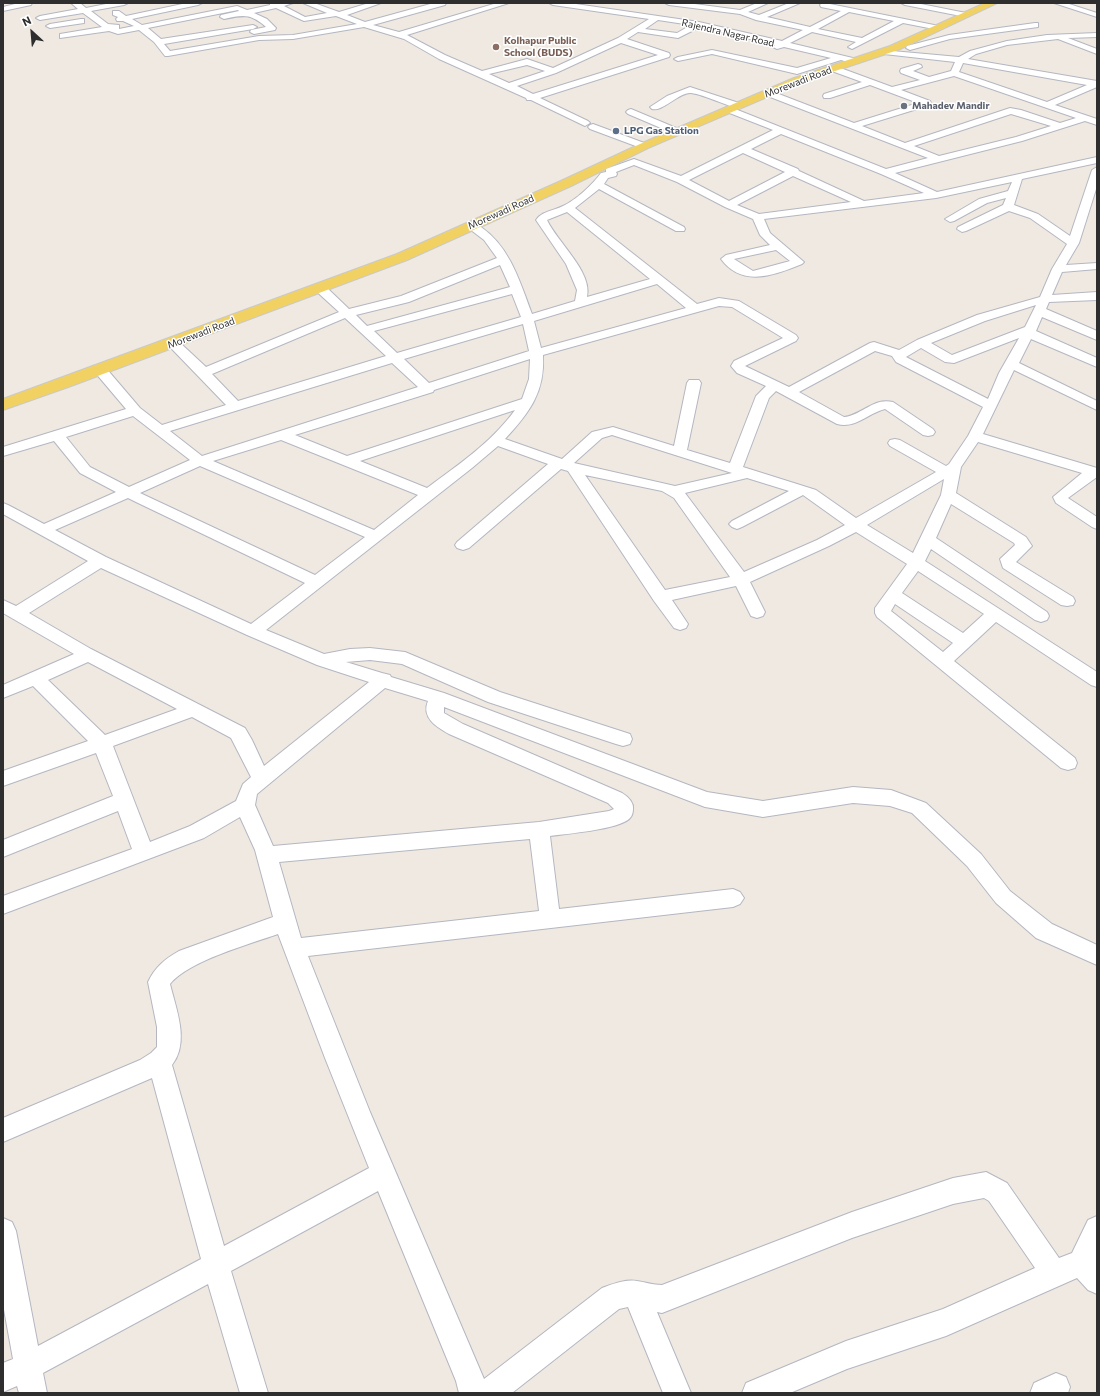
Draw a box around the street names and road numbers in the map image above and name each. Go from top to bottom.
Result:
street label: Rajendra Nagar Road [680,16,776,50]
street label: Morewadi Road [763,64,833,100]
street label: Morewadi Road [466,192,536,232]
street label: Morewadi Road [166,315,236,351]

